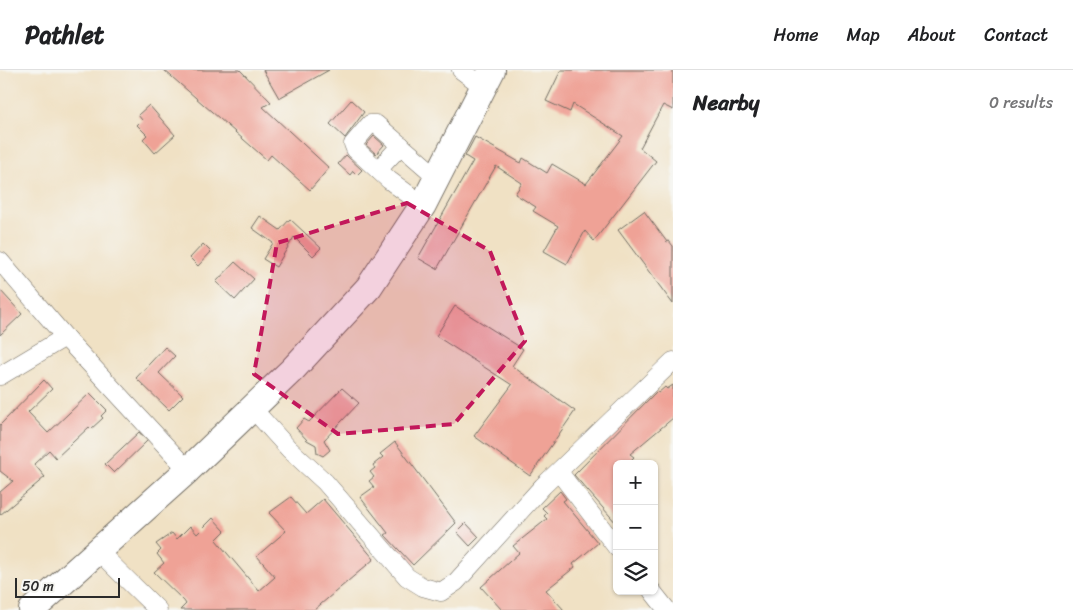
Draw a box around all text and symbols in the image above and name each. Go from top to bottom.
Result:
text: Pathlet [25,14,104,56]
text: Home [774,19,819,51]
text: Map [847,19,880,51]
text: About [908,19,956,51]
text: Contact [984,19,1048,51]
text: Nearby [693,84,759,122]
text: 0 results [989,88,1053,117]
map controls [613,460,658,595]
button: + [613,460,658,505]
button: − [613,505,658,550]
button: layers [613,550,658,595]
text: 50 m [22,574,54,599]
scale bar [15,575,120,598]

